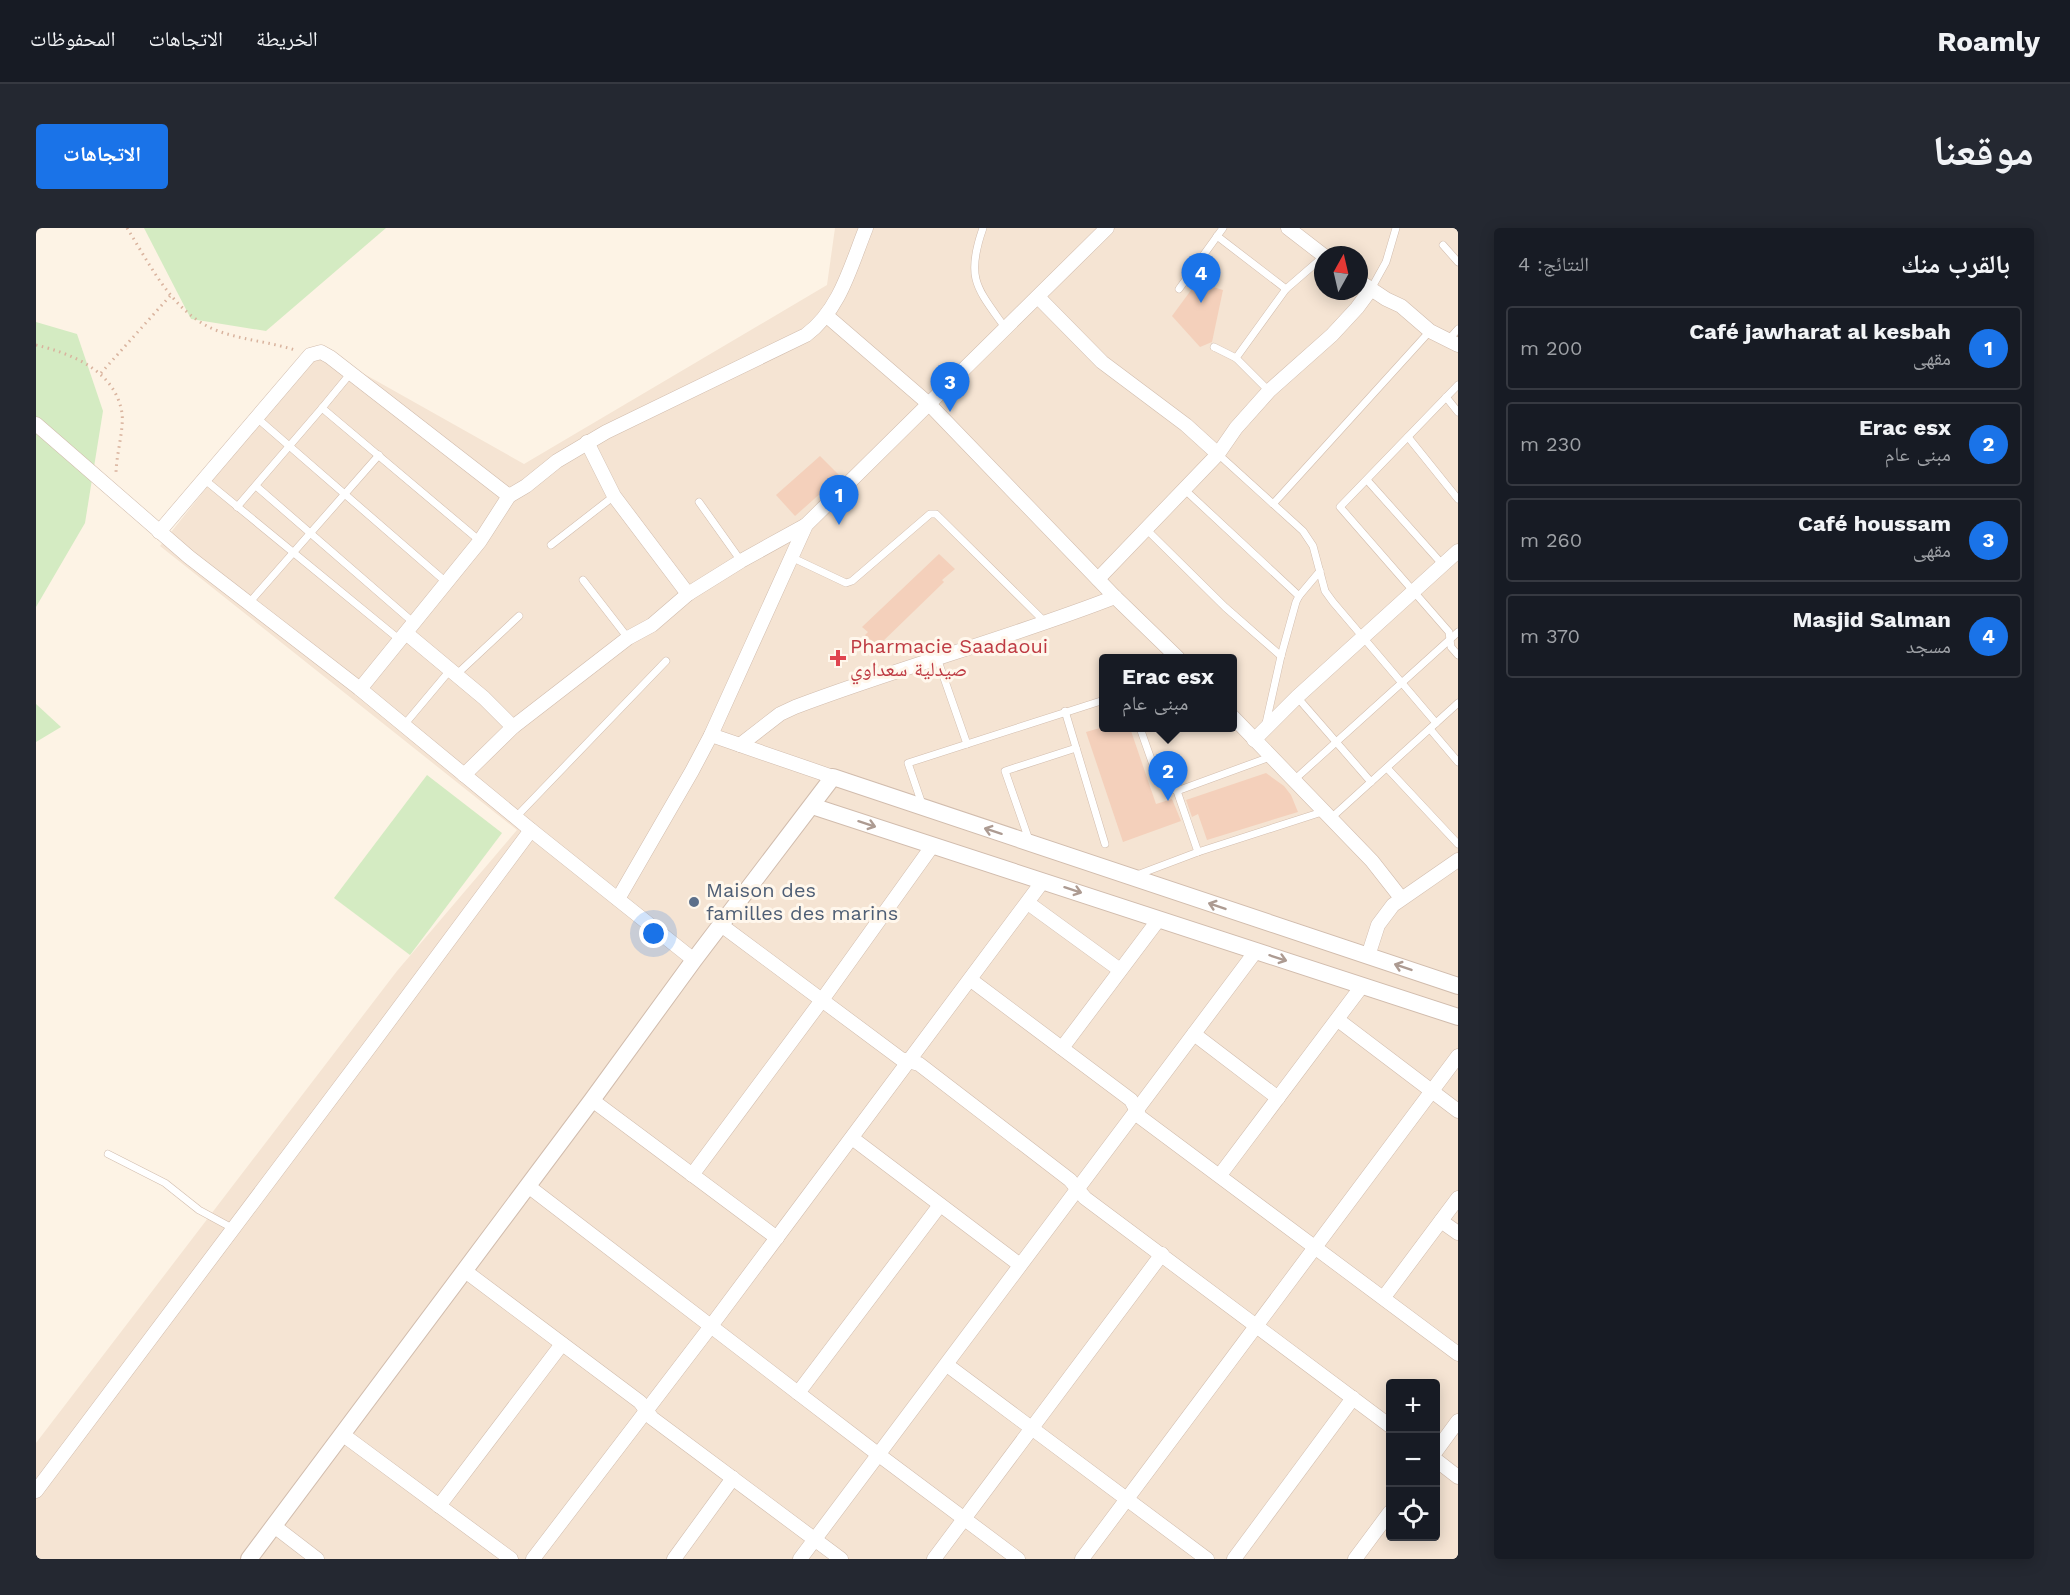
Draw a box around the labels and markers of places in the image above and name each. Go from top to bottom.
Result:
pin: 4 [1182,254,1220,303]
pin: 3 [930,362,970,412]
pin: 1 [820,476,858,525]
place label: Pharmacie Saadaoui صيدلية سعداوي [850,634,1048,685]
marker: Pharmacie Saadaoui صيدلية سعداوي [831,651,845,665]
pin: 2 [1148,752,1188,801]
place label: Maison des familles des marins [706,878,898,925]
marker: Maison des familles des marins [687,895,701,909]

